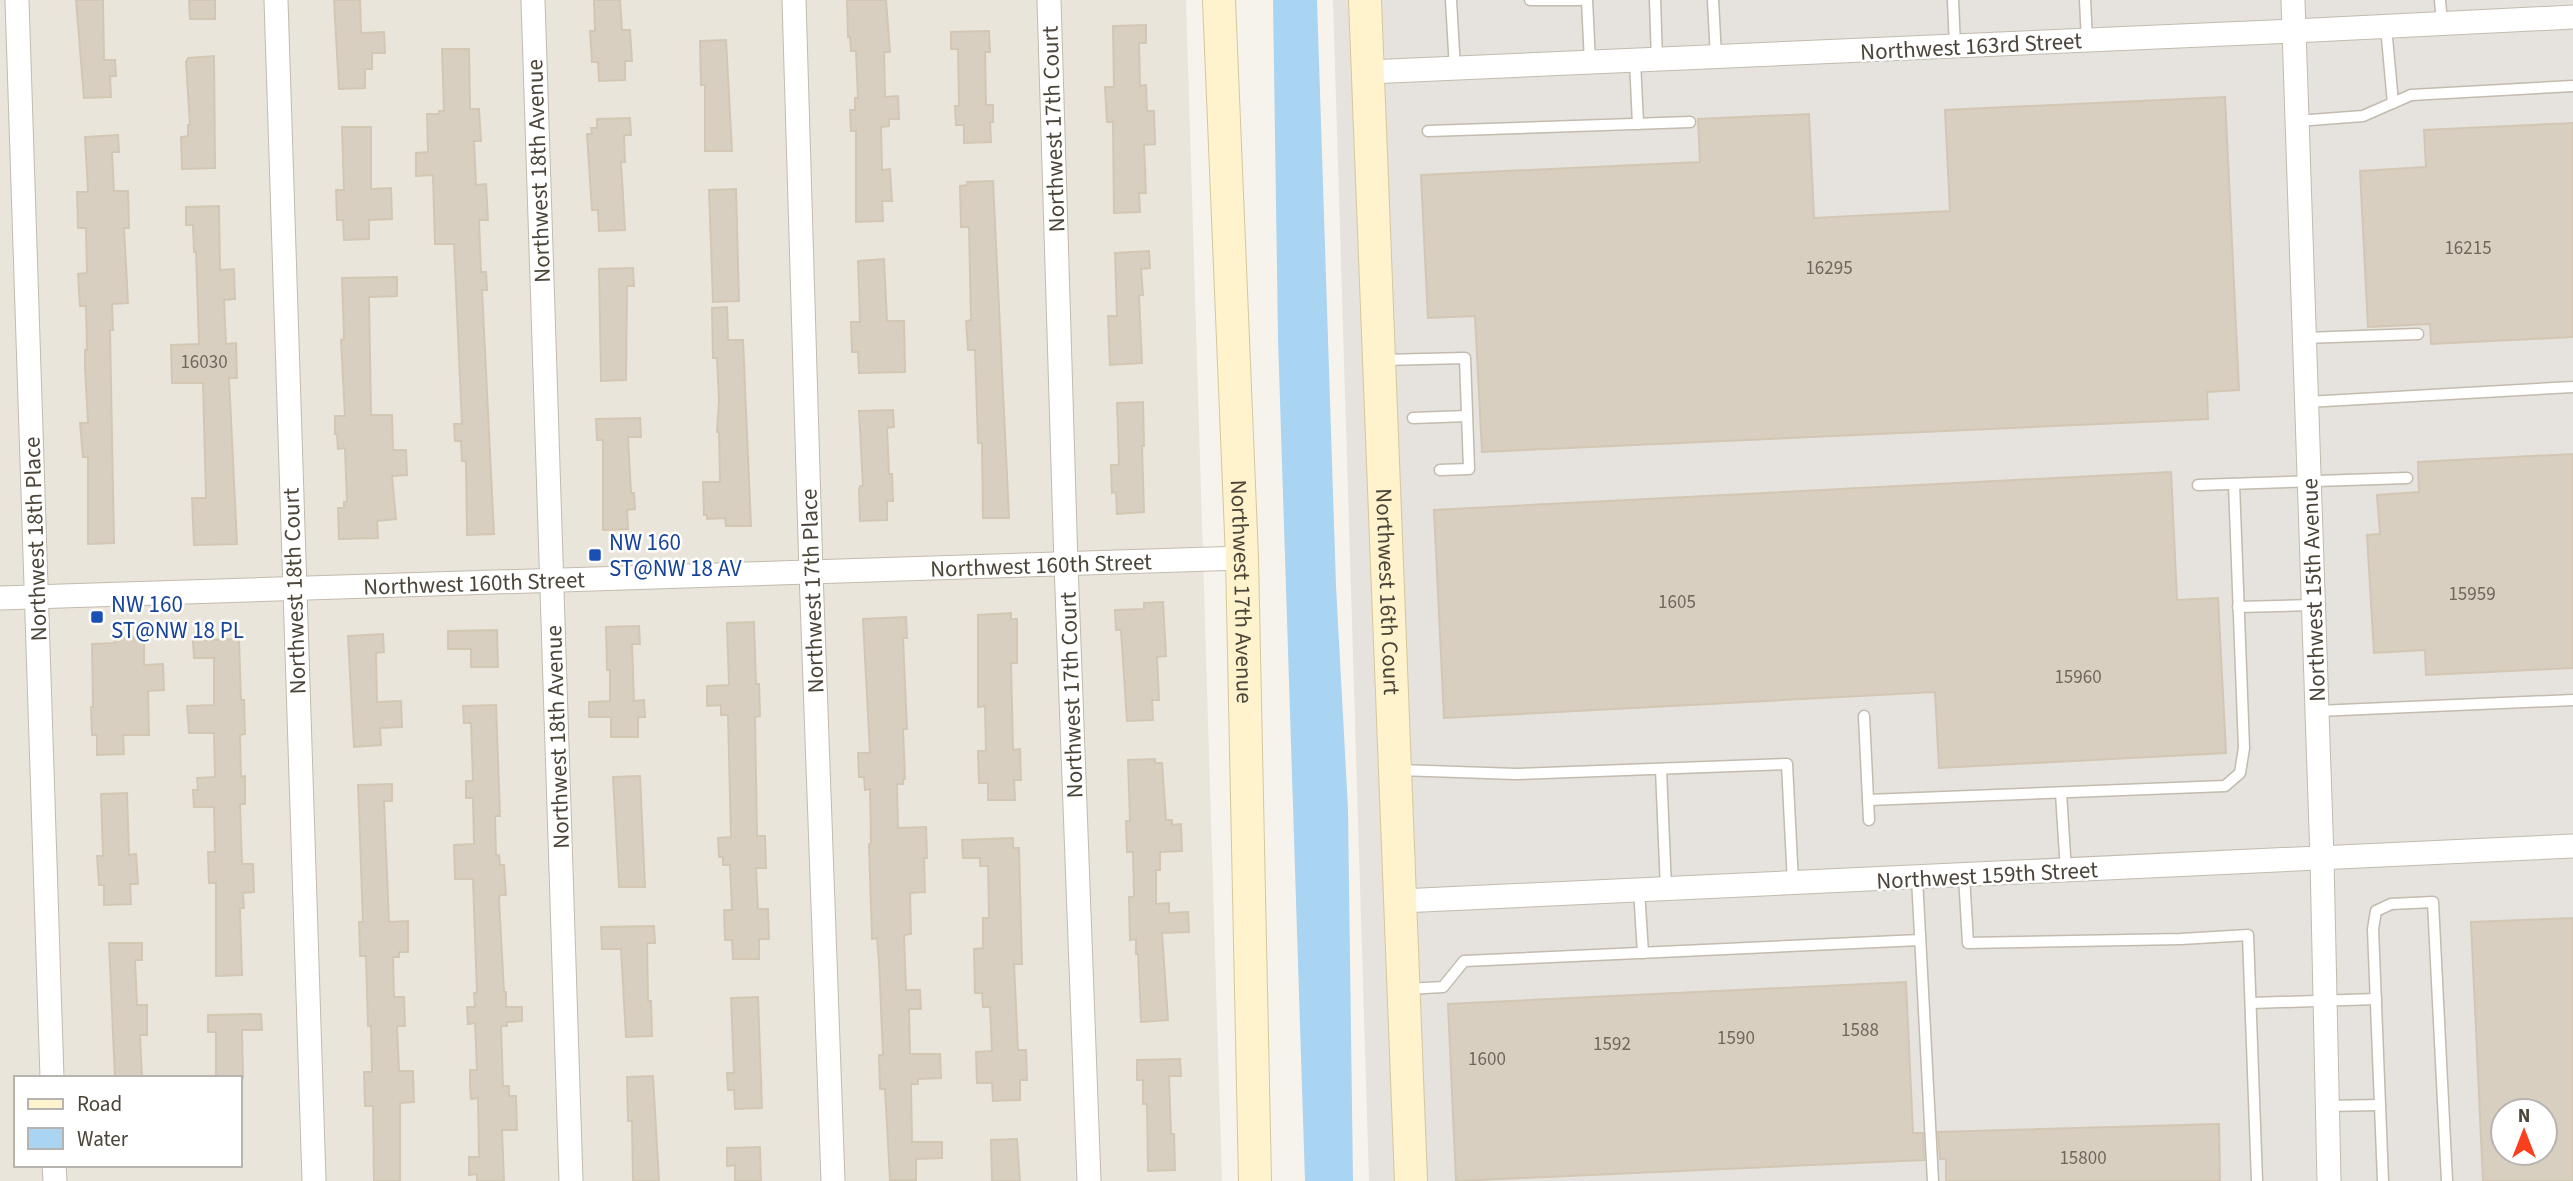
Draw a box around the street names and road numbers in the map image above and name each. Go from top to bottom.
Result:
street label: Northwest 163rd Street [1859,24,2083,69]
street label: Northwest 17th Court [1033,25,1074,233]
street label: Northwest 18th Avenue [518,59,559,283]
street label: Northwest 18th Place [15,436,56,642]
street label: Northwest 15th Avenue [2293,478,2334,702]
street label: Northwest 17th Avenue [1222,479,1261,704]
street label: Northwest 18th Court [274,487,315,695]
street label: Northwest 17th Place [792,488,833,694]
street label: Northwest 16th Court [1367,488,1408,696]
street label: Northwest 160th Street [930,545,1153,586]
street label: Northwest 160th Street [363,563,586,604]
street label: Northwest 17th Court [1051,591,1092,799]
street label: Northwest 18th Avenue [537,625,578,849]
street label: Northwest 159th Street [1875,853,2099,898]

